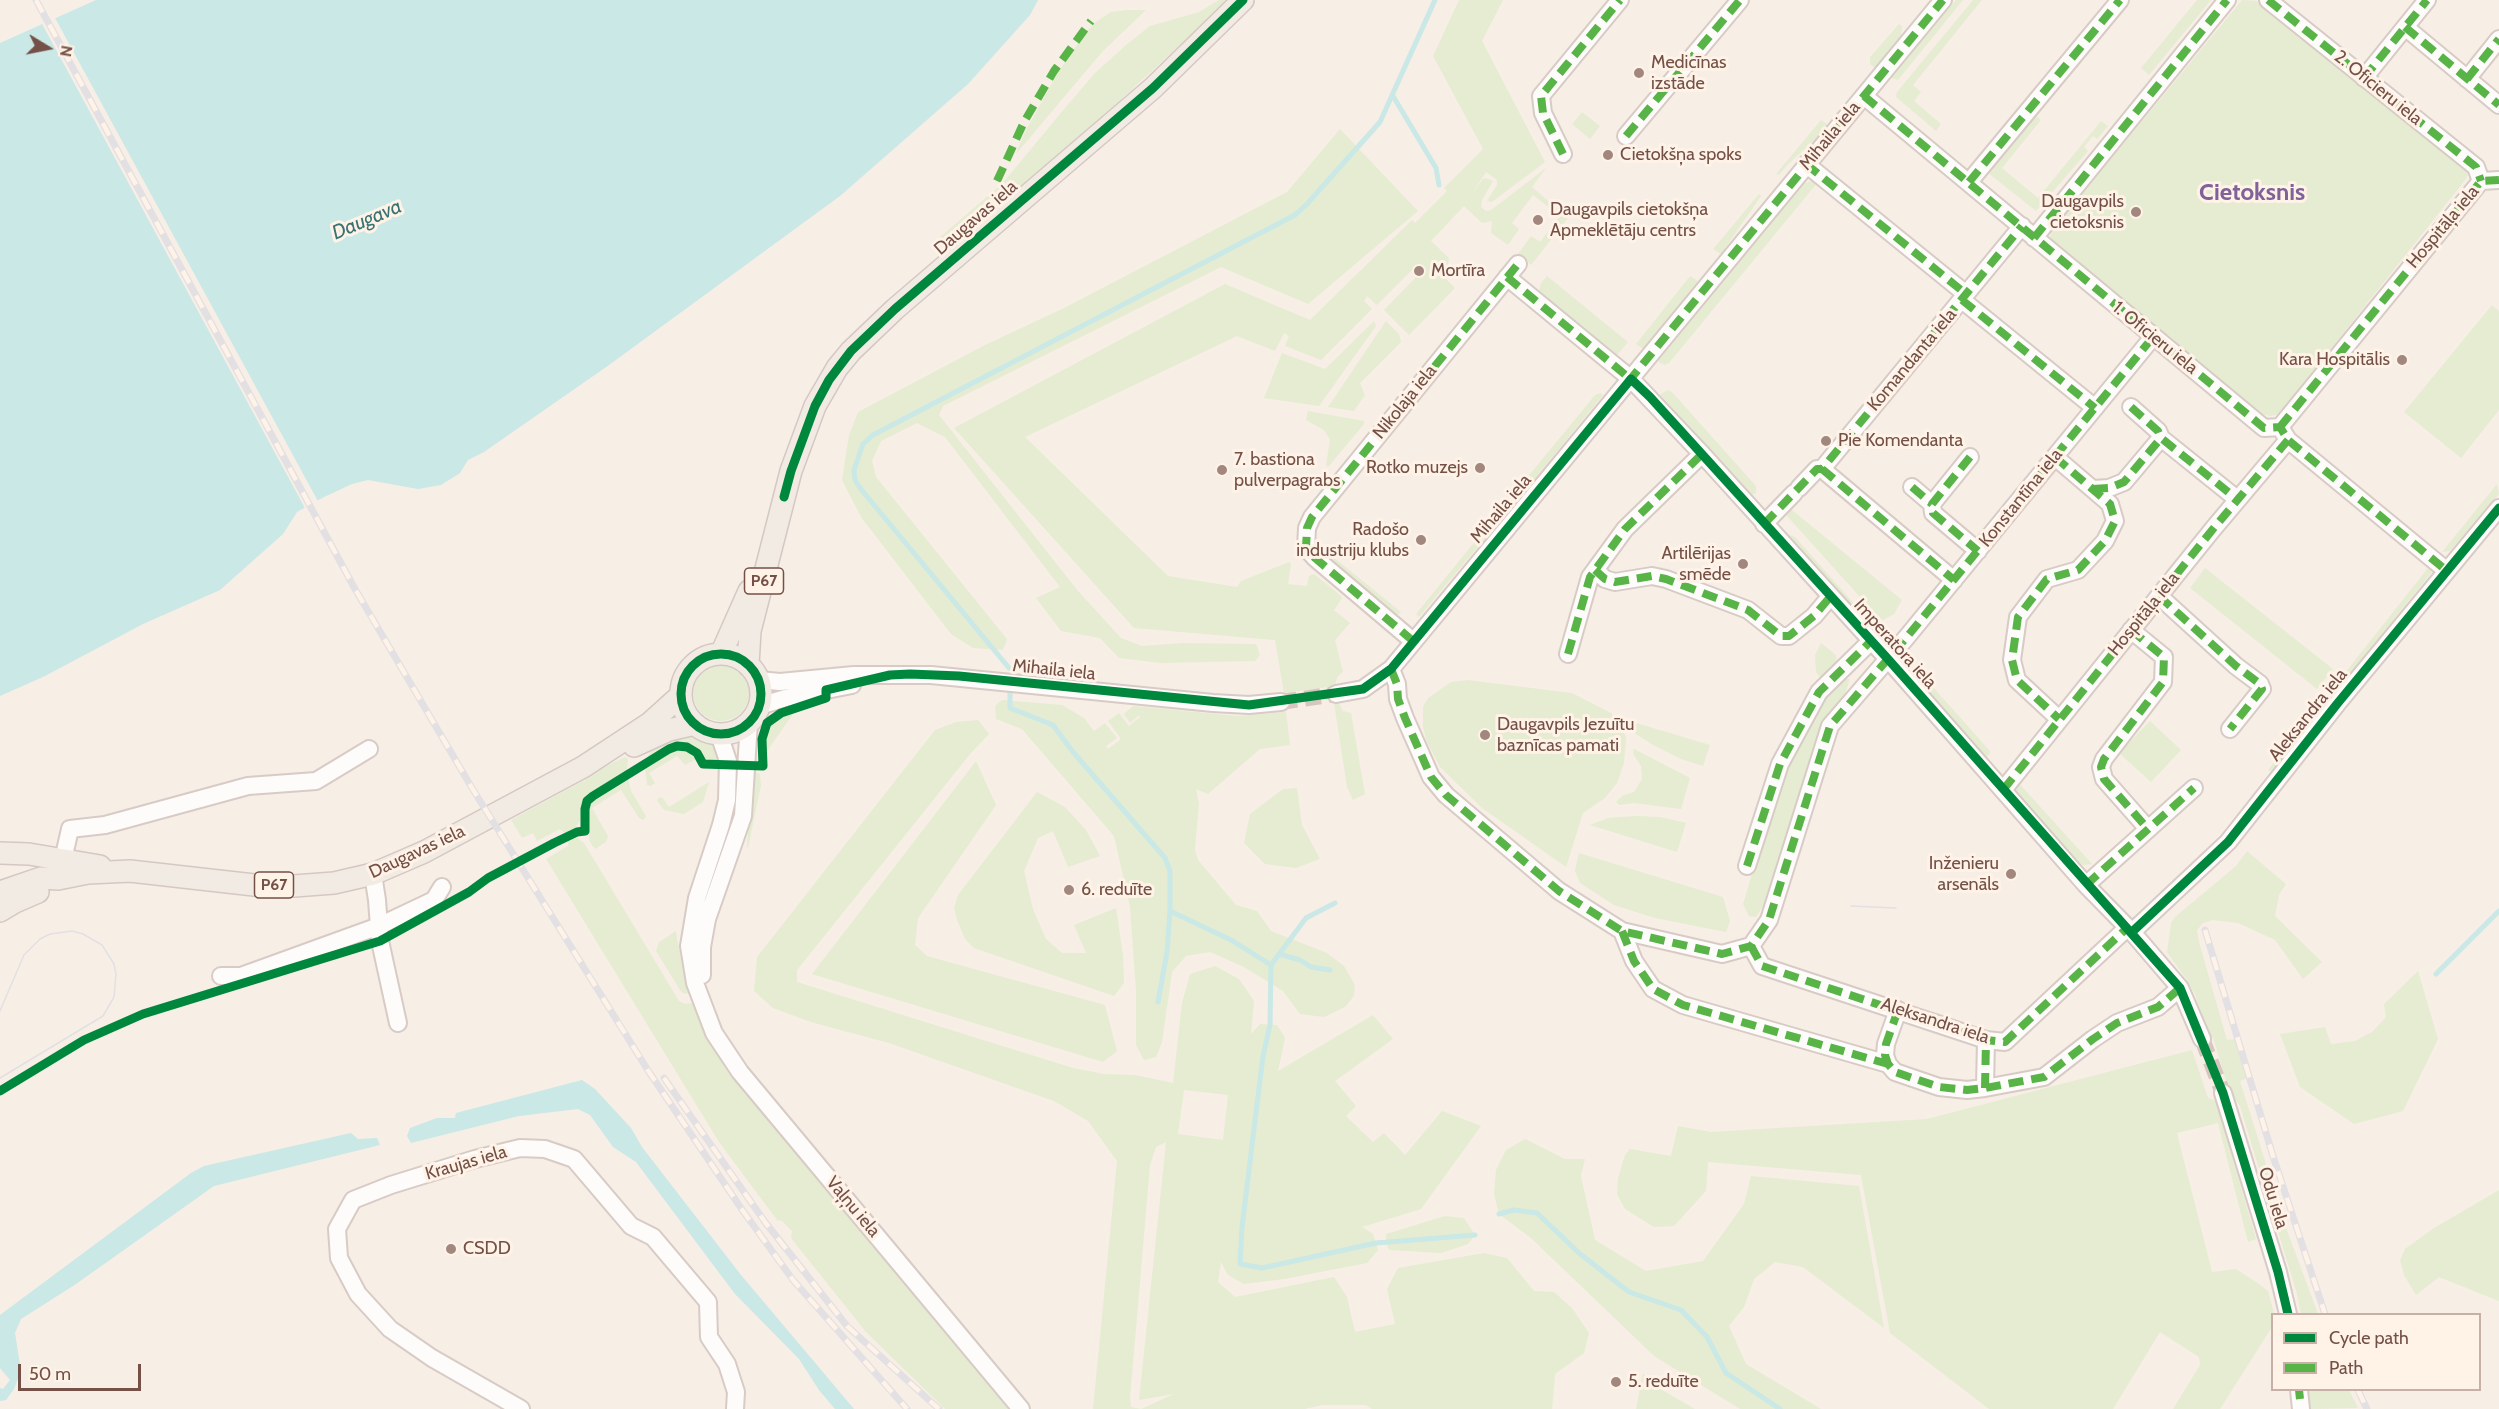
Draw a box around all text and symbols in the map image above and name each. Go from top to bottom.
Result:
north arrow [18,18,78,78]
text: N [56,44,77,58]
street label: 2. Oficieru iela [2330,46,2426,130]
place label: Medicīnas izstāde [1651,52,1727,94]
marker: Medicīnas izstāde [1632,66,1646,80]
street label: Mihaila iela [1795,97,1865,175]
place label: Cietokšņa spoks [1620,144,1742,166]
marker: Cietokšņa spoks [1601,148,1615,162]
street label: Daugavas iela [930,176,1022,260]
district label: Cietoksnis [2199,179,2305,207]
street label: Hospitāļa iela [2402,181,2484,273]
place label: Daugavpils cietoksnis [2041,191,2124,234]
water label: Daugava [329,195,405,245]
place label: Daugavpils cietokšņa Apmeklētāju centrs [1550,199,1708,242]
marker: Daugavpils cietoksnis [2129,205,2143,219]
marker: Daugavpils cietokšņa Apmeklētāju centrs [1531,213,1545,227]
place label: Mortīra [1431,260,1485,282]
marker: Mortīra [1412,264,1426,278]
street label: 1. Oficieru iela [2108,297,2202,379]
street label: Komandanta iela [1863,304,1961,416]
place label: Kara Hospitālis [2279,349,2390,371]
marker: Kara Hospitālis [2395,353,2409,367]
street label: Nikolaja iela [1369,361,1441,443]
place label: Pie Komendanta [1838,430,1963,452]
marker: Pie Komendanta [1819,434,1833,448]
street label: Konstantīna iela [1975,445,2067,551]
place label: 7. bastiona pulverpagrabs [1234,449,1340,492]
place label: Rotko muzejs [1366,457,1468,479]
marker: Rotko muzejs [1473,461,1487,475]
marker: 7. bastiona pulverpagrabs [1215,463,1229,477]
street label: Mihaila iela [1466,470,1536,548]
place label: Radošo industriju klubs [1296,519,1409,562]
marker: Radošo industriju klubs [1414,533,1428,547]
place label: Artilērijas smēde [1661,543,1731,586]
marker: Artilērijas smēde [1736,557,1750,571]
road number: P67 [744,568,783,594]
street label: Hospitāļa iela [2104,568,2184,660]
street label: Imperatora iela [1849,595,1941,693]
street label: Mihaila iela [1011,655,1097,685]
street label: Aleksandra iela [2264,664,2352,766]
place label: Daugavpils Jezuītu baznīcas pamati [1497,714,1635,756]
marker: Daugavpils Jezuītu baznīcas pamati [1478,728,1492,742]
street label: Daugavas iela [366,820,468,884]
place label: Inženieru arsenāls [1929,853,1999,896]
marker: Inženieru arsenāls [2004,867,2018,881]
road number: P67 [254,872,294,898]
place label: 6. reduīte [1081,879,1152,901]
marker: 6. reduīte [1062,883,1076,897]
street label: Aleksandra iela [1878,993,1992,1049]
street label: Kraujas iela [423,1141,509,1185]
street label: Odu iela [2253,1165,2293,1231]
street label: Vaļņu iela [821,1172,885,1242]
place label: CSDD [463,1238,511,1260]
marker: CSDD [444,1242,458,1256]
legend [2271,1313,2481,1391]
text: Cycle path [2329,1327,2409,1349]
scale bar [21,1352,144,1390]
text: Path [2329,1357,2363,1379]
text: 50 m [29,1363,71,1385]
place label: 5. reduīte [1628,1371,1699,1393]
marker: 5. reduīte [1609,1375,1623,1389]

